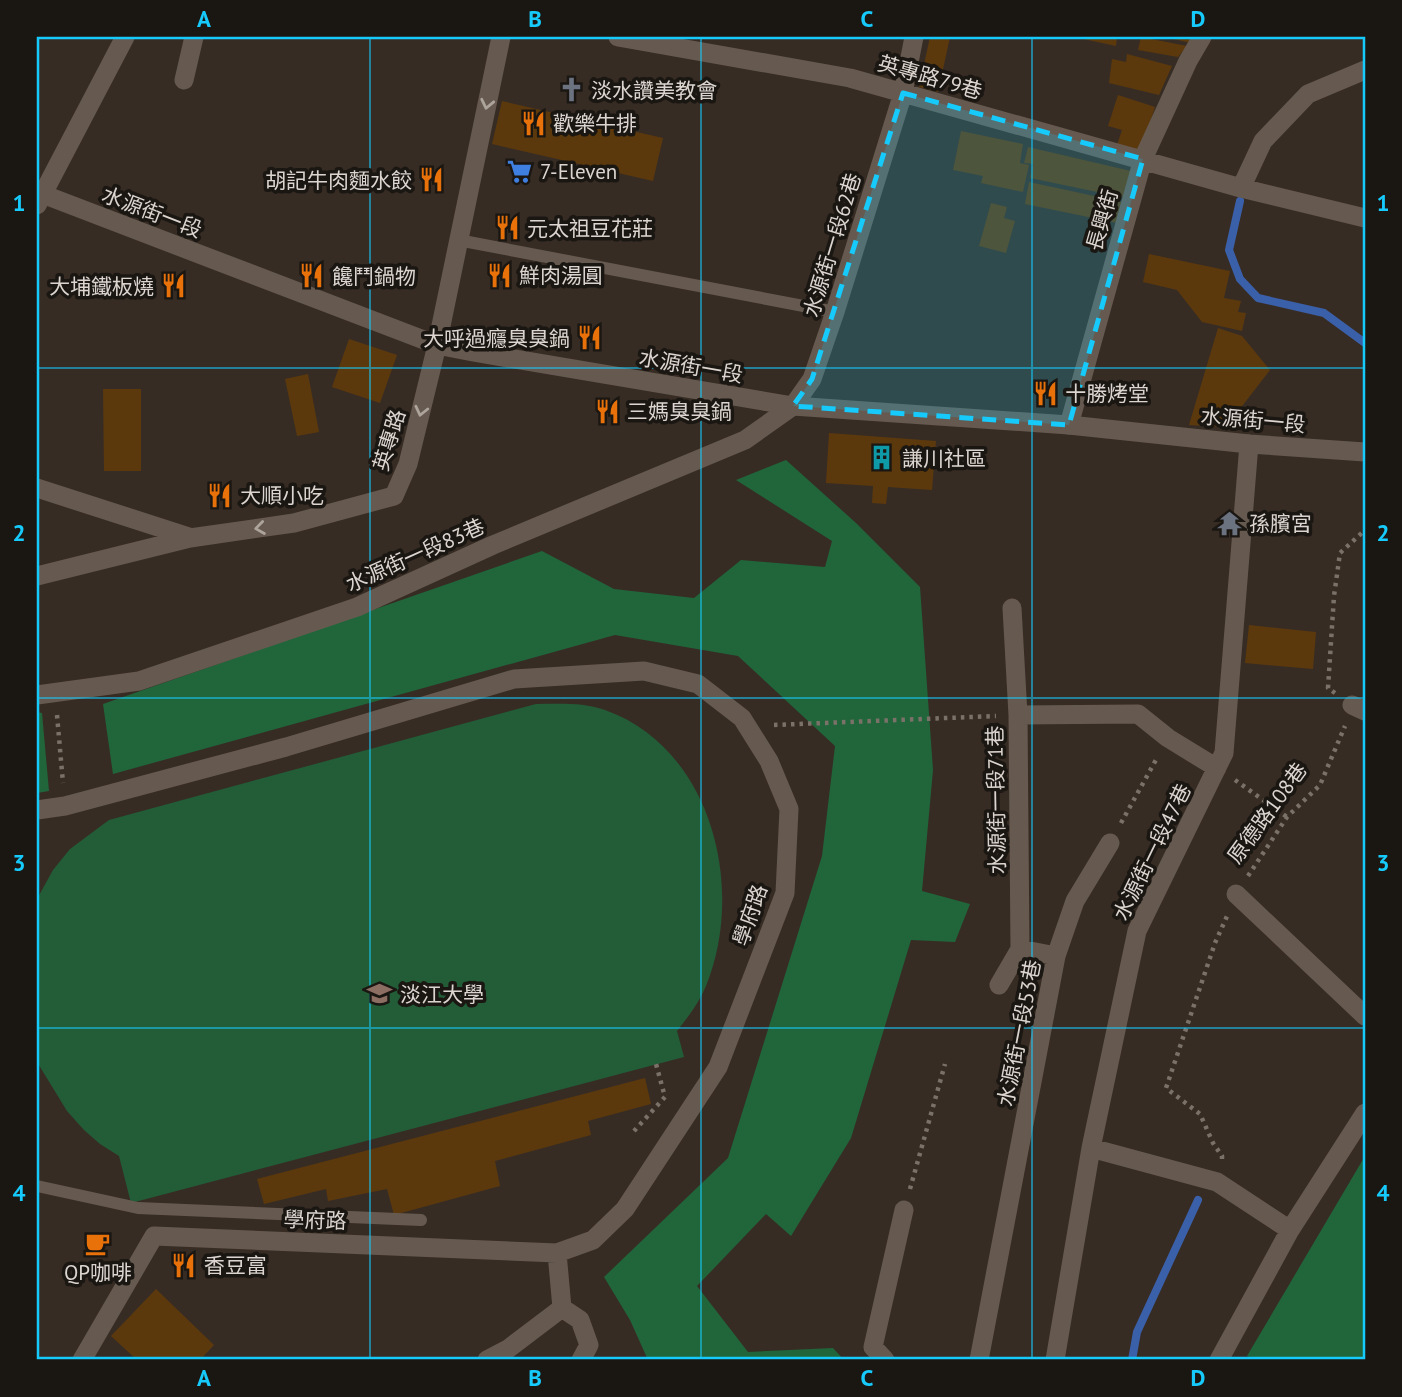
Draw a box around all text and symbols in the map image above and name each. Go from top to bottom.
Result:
text: A [197,4,211,33]
text: B [528,4,542,33]
text: C [861,4,874,33]
text: D [1191,4,1205,33]
street label: 英專路79巷 [875,49,985,105]
church icon: 淡水讚美教會 [557,76,585,104]
place label: 淡水讚美教會 [591,77,717,104]
one-way arrow [480,98,495,110]
restaurant icon: 歡樂牛排 [519,109,547,137]
place label: 歡樂牛排 [553,110,637,137]
supermarket icon: 7-Eleven [506,157,534,185]
place label: 7-Eleven [540,158,617,185]
restaurant icon: 胡記牛肉麵水餃 [418,166,446,194]
place label: 胡記牛肉麵水餃 [265,167,412,194]
street label: 水源街一段62巷 [797,170,867,320]
street label: 水源街一段 [98,181,206,243]
street label: 長興街 [1080,186,1124,254]
text: 1 [12,188,26,217]
text: 1 [1376,188,1390,217]
restaurant icon: 元太祖豆花莊 [493,214,521,242]
place label: 元太祖豆花莊 [527,215,653,242]
restaurant icon: 鮮肉湯圓 [485,261,513,289]
restaurant icon: 饞鬥鍋物 [298,262,326,290]
place label: 鮮肉湯圓 [519,262,603,289]
place label: 饞鬥鍋物 [332,263,416,290]
restaurant icon: 大埔鐵板燒 [160,272,188,300]
place label: 大埔鐵板燒 [49,273,154,300]
restaurant icon: 大呼過癮臭臭鍋 [576,324,604,352]
place label: 大呼過癮臭臭鍋 [423,325,570,352]
street label: 水源街一段 [637,344,745,388]
restaurant icon: 十勝烤堂 [1031,379,1059,407]
place label: 十勝烤堂 [1065,380,1149,407]
restaurant icon: 三媽臭臭鍋 [593,397,621,425]
place label: 三媽臭臭鍋 [627,398,732,425]
street label: 水源街一段 [1200,402,1306,438]
one-way arrow [415,405,429,417]
street label: 英專路 [367,406,411,474]
building icon: 謙川社區 [868,444,896,472]
place label: 謙川社區 [902,445,986,472]
restaurant icon: 大順小吃 [206,481,234,509]
place label: 大順小吃 [240,482,324,509]
temple icon: 孫臏宮 [1215,509,1243,537]
place label: 孫臏宮 [1249,510,1312,537]
street label: 水源街一段83巷 [341,512,489,598]
text: 2 [12,518,26,547]
text: 2 [1376,518,1390,547]
one-way arrow [254,520,266,535]
street label: 水源街一段71巷 [981,725,1011,875]
street label: 原德路108巷 [1221,757,1313,869]
street label: 水源街一段47巷 [1107,779,1197,925]
text: 3 [12,848,26,877]
text: 3 [1376,848,1390,877]
street label: 學府路 [727,881,773,949]
street label: 水源街一段53巷 [992,957,1046,1109]
school or university icon: 淡江大學 [366,980,394,1008]
place label: 淡江大學 [400,981,484,1008]
text: 4 [12,1178,26,1207]
text: 4 [1376,1178,1390,1207]
street label: 學府路 [283,1205,347,1235]
cafe icon: QP咖啡 [84,1229,112,1257]
restaurant icon: 香豆富 [170,1251,198,1279]
place label: 香豆富 [204,1252,267,1279]
place label: QP咖啡 [64,1259,132,1286]
text: A [197,1363,211,1392]
text: B [528,1363,542,1392]
text: C [861,1363,874,1392]
text: D [1191,1363,1205,1392]

